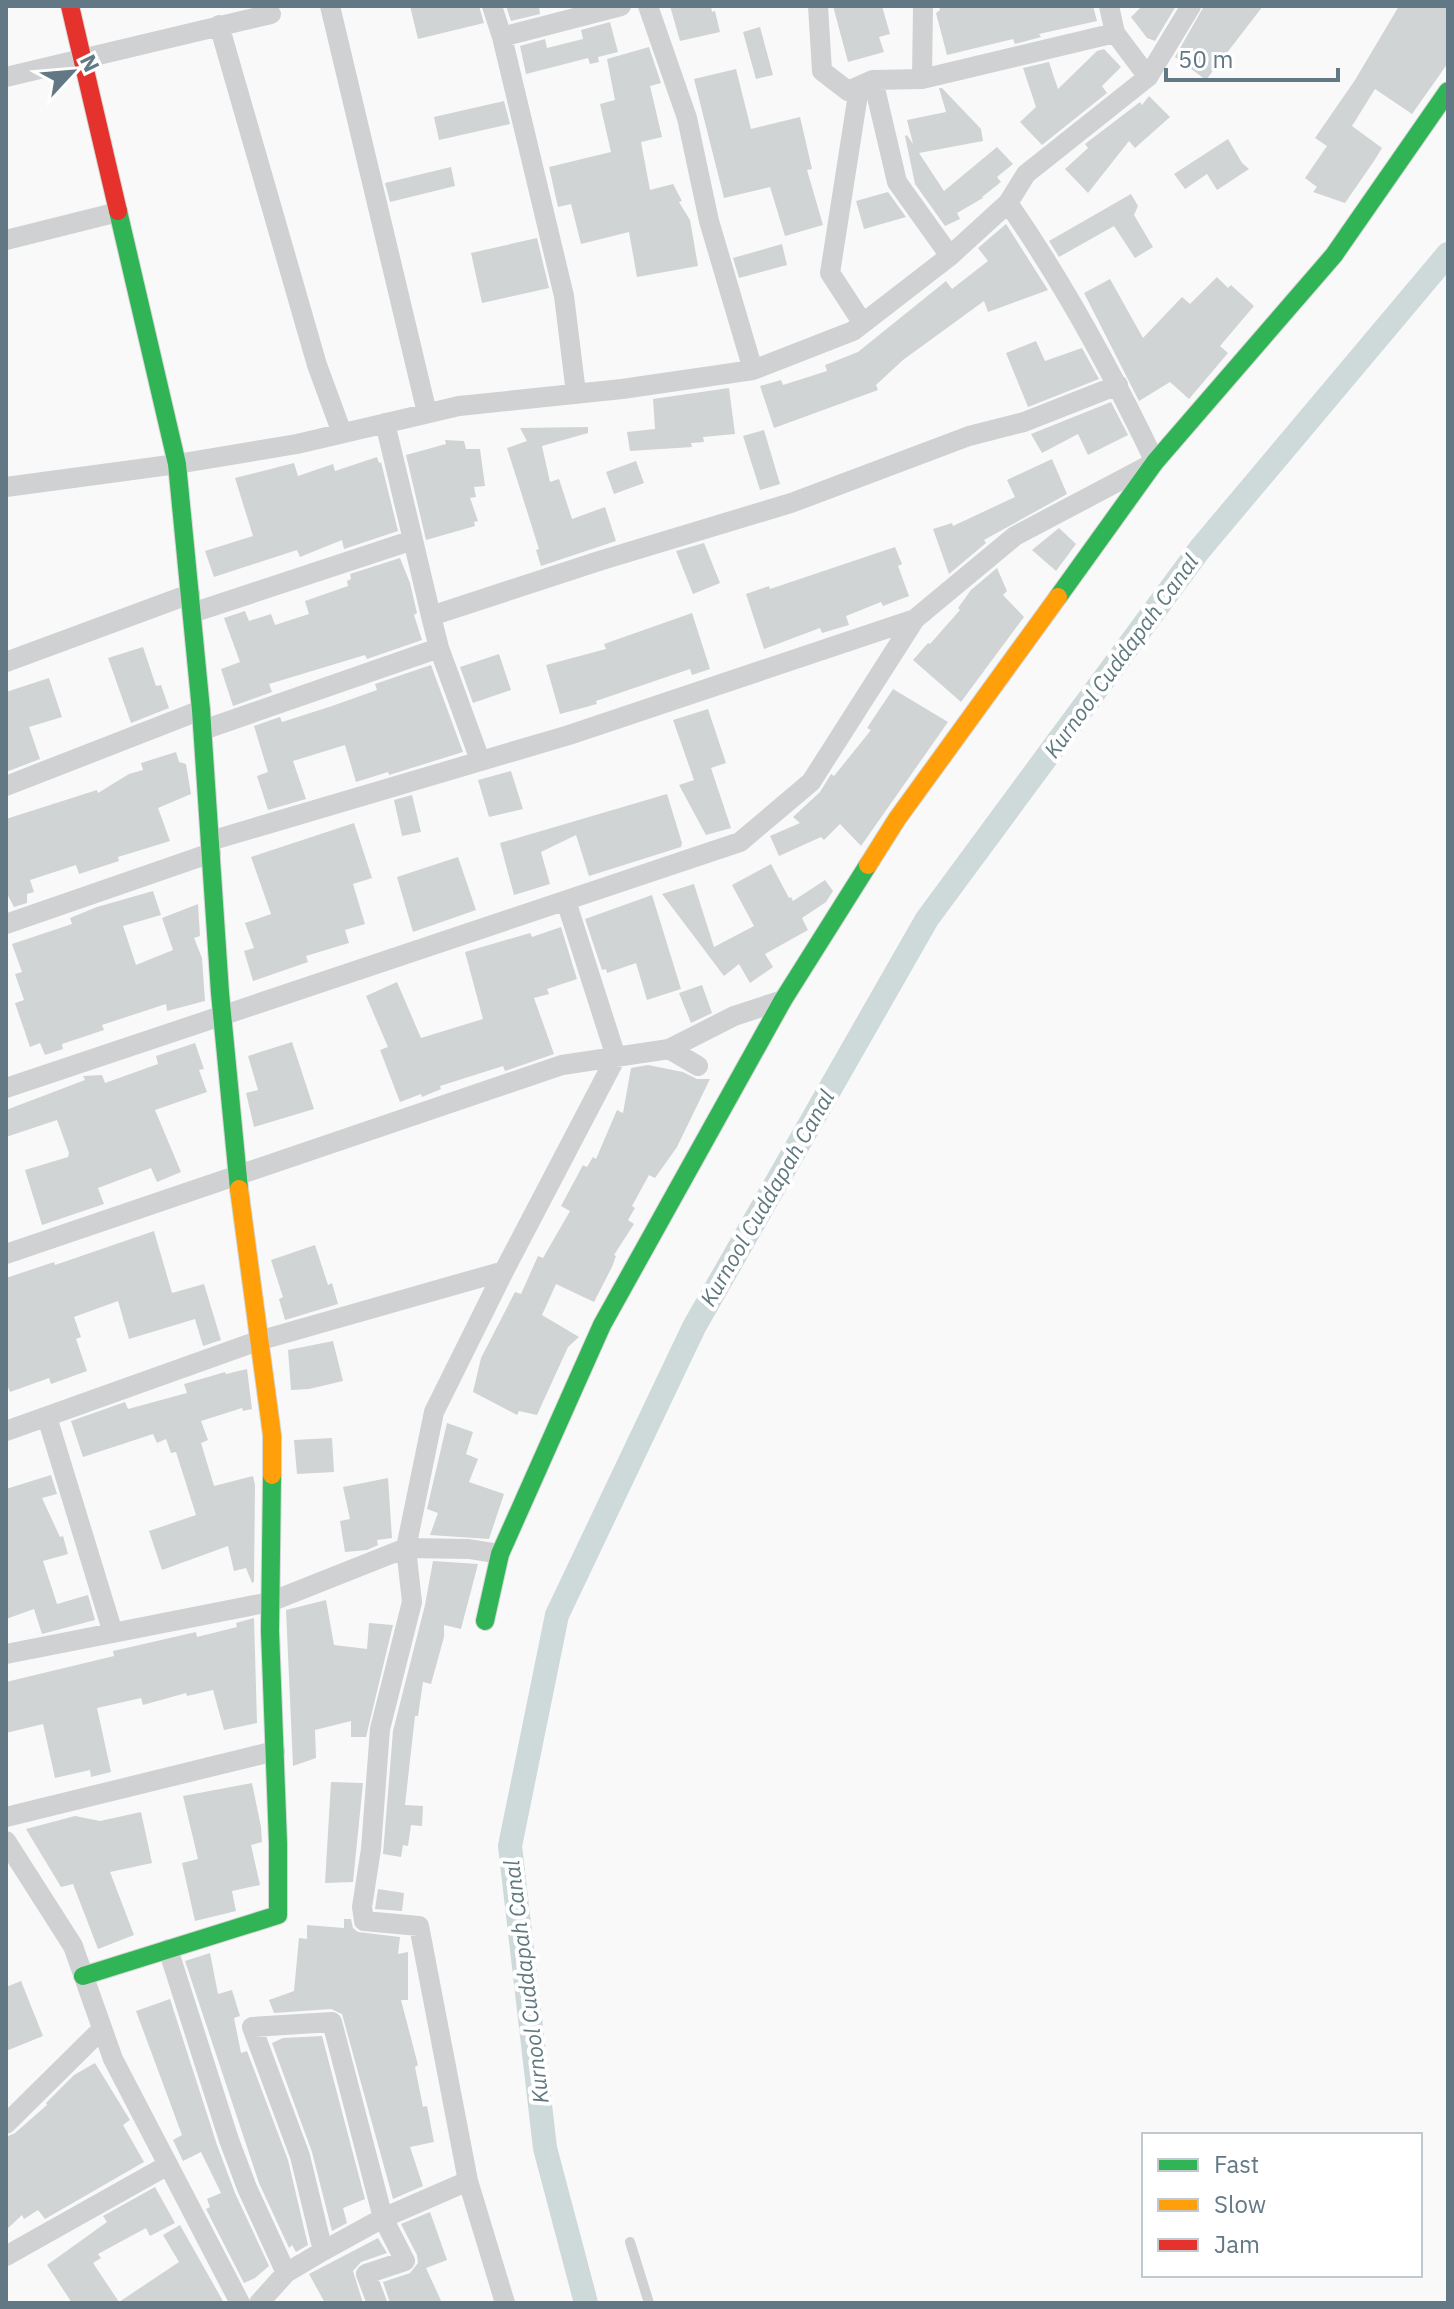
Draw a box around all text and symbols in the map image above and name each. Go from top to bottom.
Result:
north arrow [32,32,112,112]
scale bar [1166,32,1338,82]
text: 50 m [1178,43,1233,75]
text: N [74,49,107,77]
water label: Kurnool Cuddapah Canal [1037,548,1204,763]
water label: Kurnool Cuddapah Canal [693,1084,840,1311]
water label: Kurnool Cuddapah Canal [496,1859,555,2105]
legend [1142,2133,1422,2277]
text: Fast [1214,2148,1259,2180]
text: Slow [1214,2188,1266,2220]
text: Jam [1214,2228,1260,2260]

